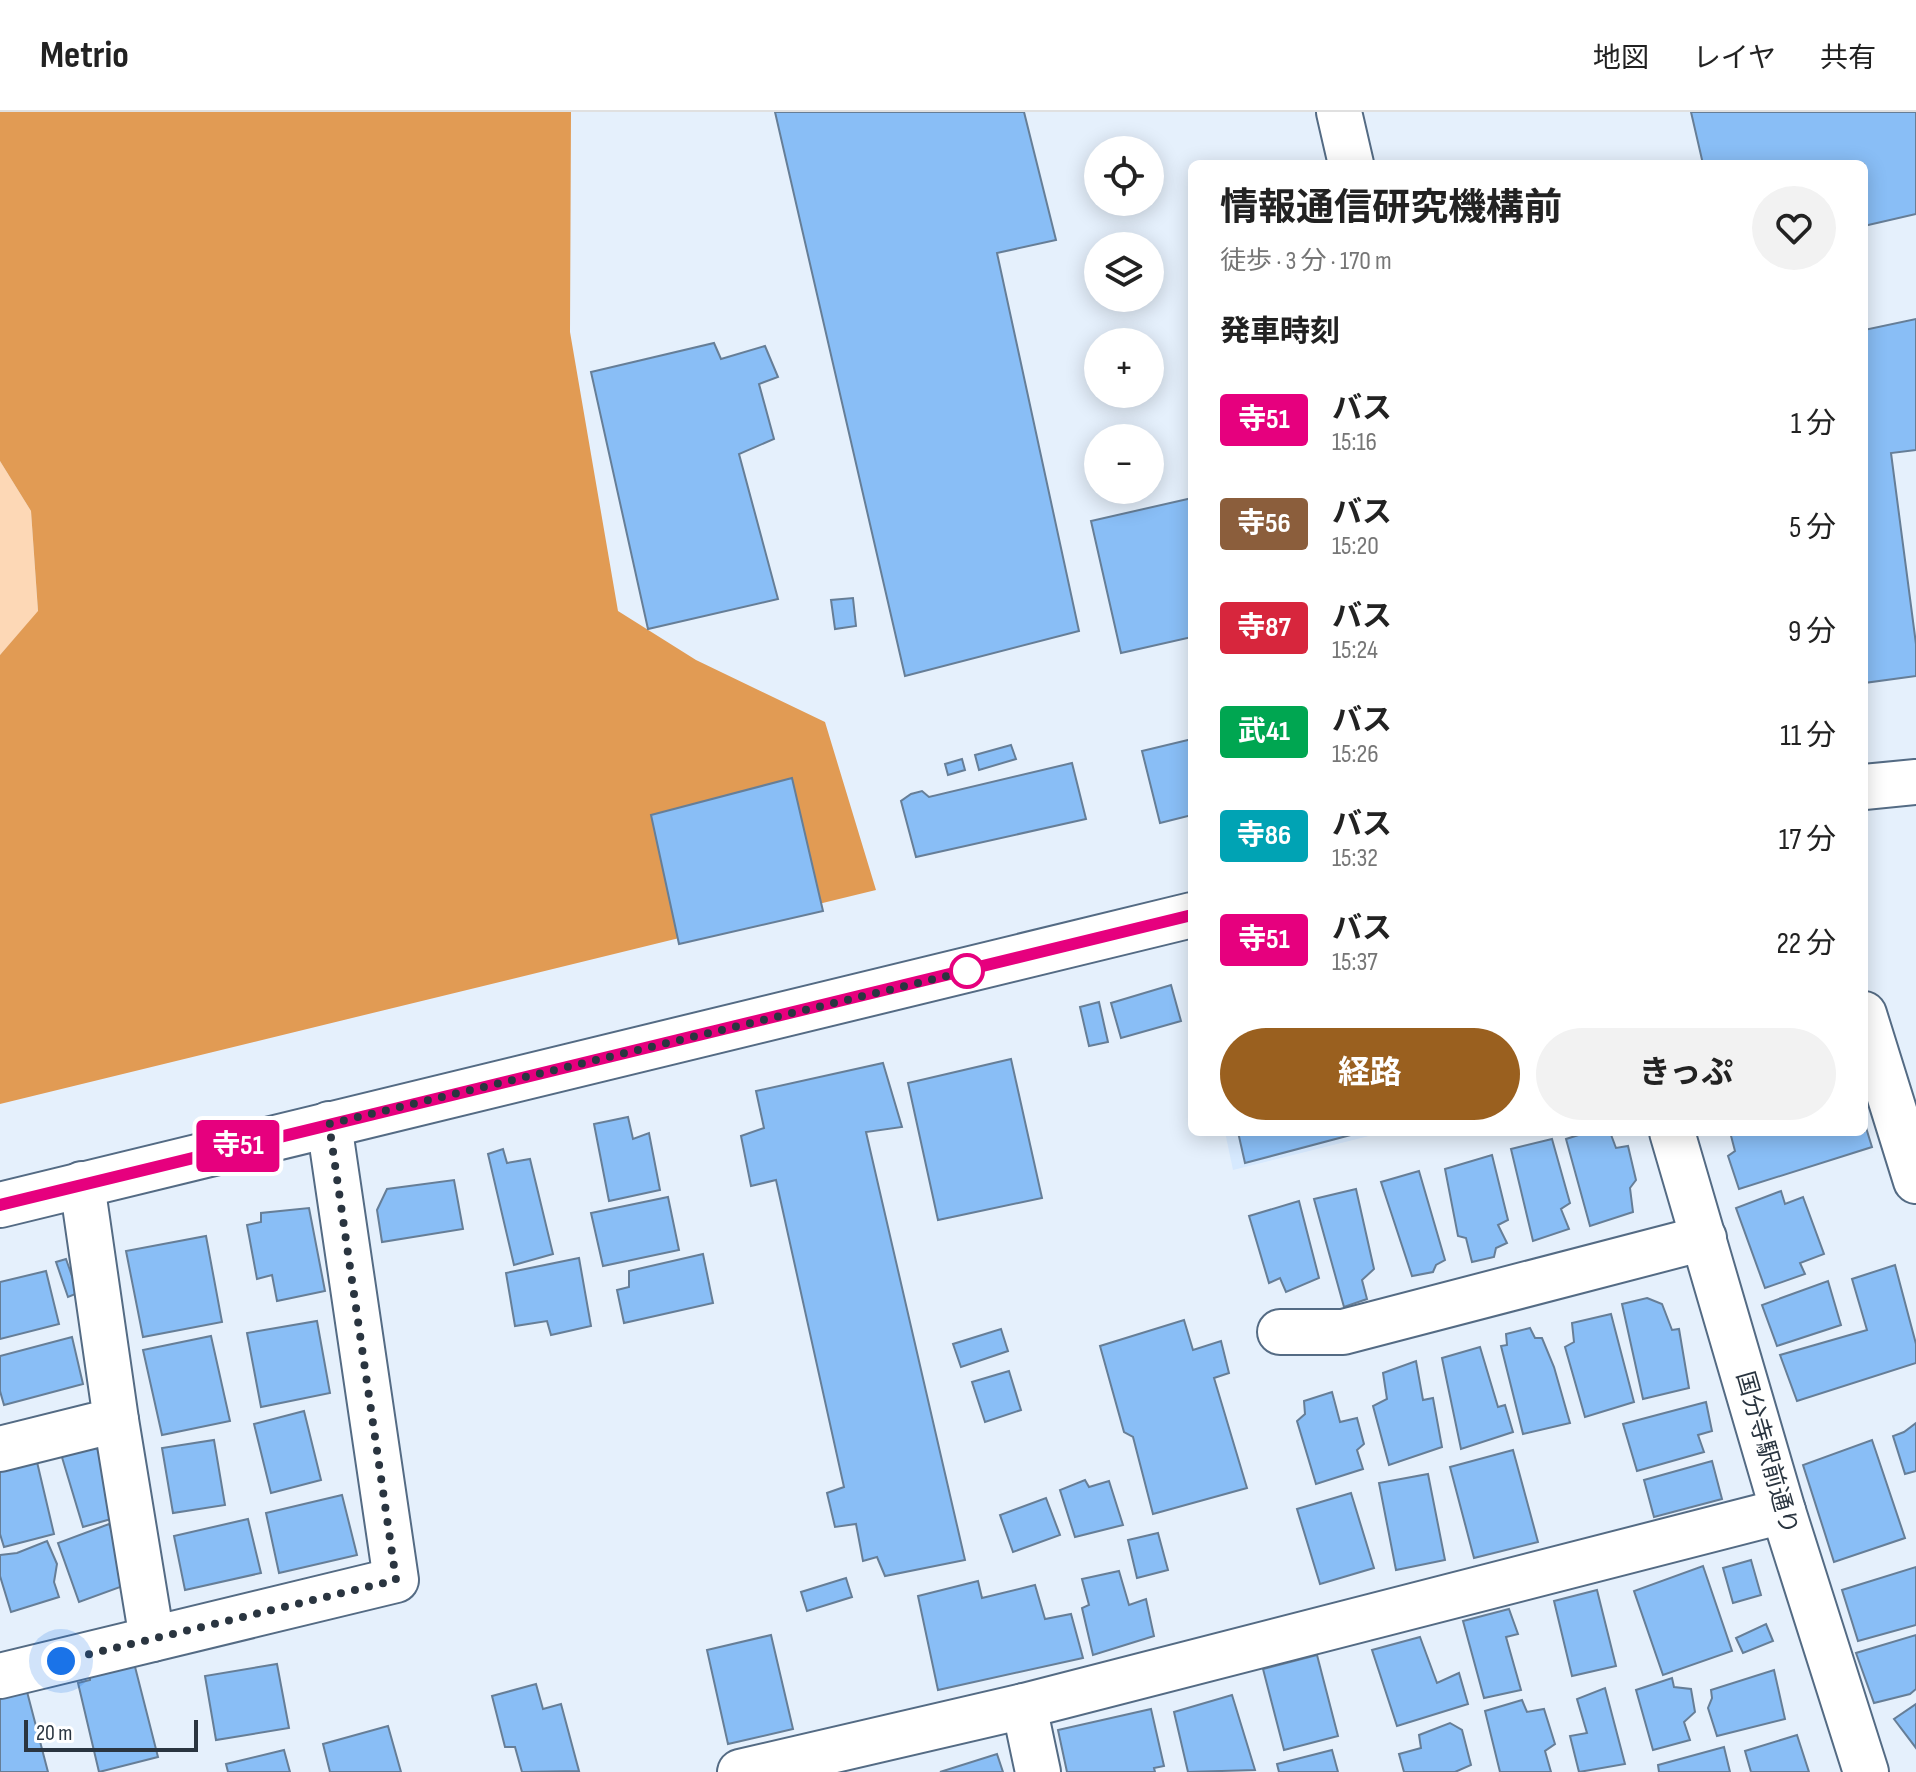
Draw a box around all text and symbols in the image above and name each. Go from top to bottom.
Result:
text: Metrio [40,33,129,78]
text: 地図 [1593,42,1649,75]
text: レイヤ [1693,42,1776,75]
text: 共有 [1820,42,1876,75]
map controls [1084,136,1164,504]
button: locate [1084,136,1164,216]
text: 情報通信研究機構前 [1220,186,1562,231]
button: heart [1752,186,1836,270]
button: layers [1084,232,1164,312]
text: 徒歩 · 3 分 · 170 m [1220,246,1392,277]
text: 発車時刻 [1220,314,1340,350]
button: + [1084,328,1164,408]
text: バス [1332,391,1392,427]
text: 寺51 [1238,403,1290,436]
text: 1 分 [1791,406,1836,442]
button: − [1084,424,1164,504]
text: 15:16 [1332,427,1377,458]
text: バス [1332,495,1392,531]
text: 寺56 [1237,507,1291,540]
text: 5 分 [1789,510,1836,546]
text: 15:20 [1332,531,1379,562]
text: バス [1332,599,1392,635]
text: 寺87 [1237,611,1291,644]
text: 9 分 [1788,614,1836,650]
text: 15:24 [1332,635,1378,666]
text: バス [1332,703,1392,739]
text: 武41 [1238,715,1290,748]
text: 11 分 [1780,718,1836,754]
text: 15:26 [1332,739,1379,770]
text: バス [1332,807,1392,843]
text: 寺86 [1237,819,1291,852]
text: 17 分 [1779,822,1836,858]
text: 15:32 [1332,843,1378,874]
text: バス [1332,911,1392,947]
text: 寺51 [1238,923,1290,956]
text: 22 分 [1776,926,1836,962]
text: 15:37 [1332,947,1378,978]
unlabelled marker [950,954,984,988]
button: 経路 [1220,1028,1520,1120]
button: きっぷ [1536,1028,1836,1120]
line badge: 寺51 [192,1120,284,1172]
text: 寺51 [212,1129,264,1162]
street label: 国分寺駅前通り [1730,1368,1804,1538]
your location [41,1641,81,1681]
scale bar [24,1716,198,1752]
text: 20 m [36,1720,73,1747]

